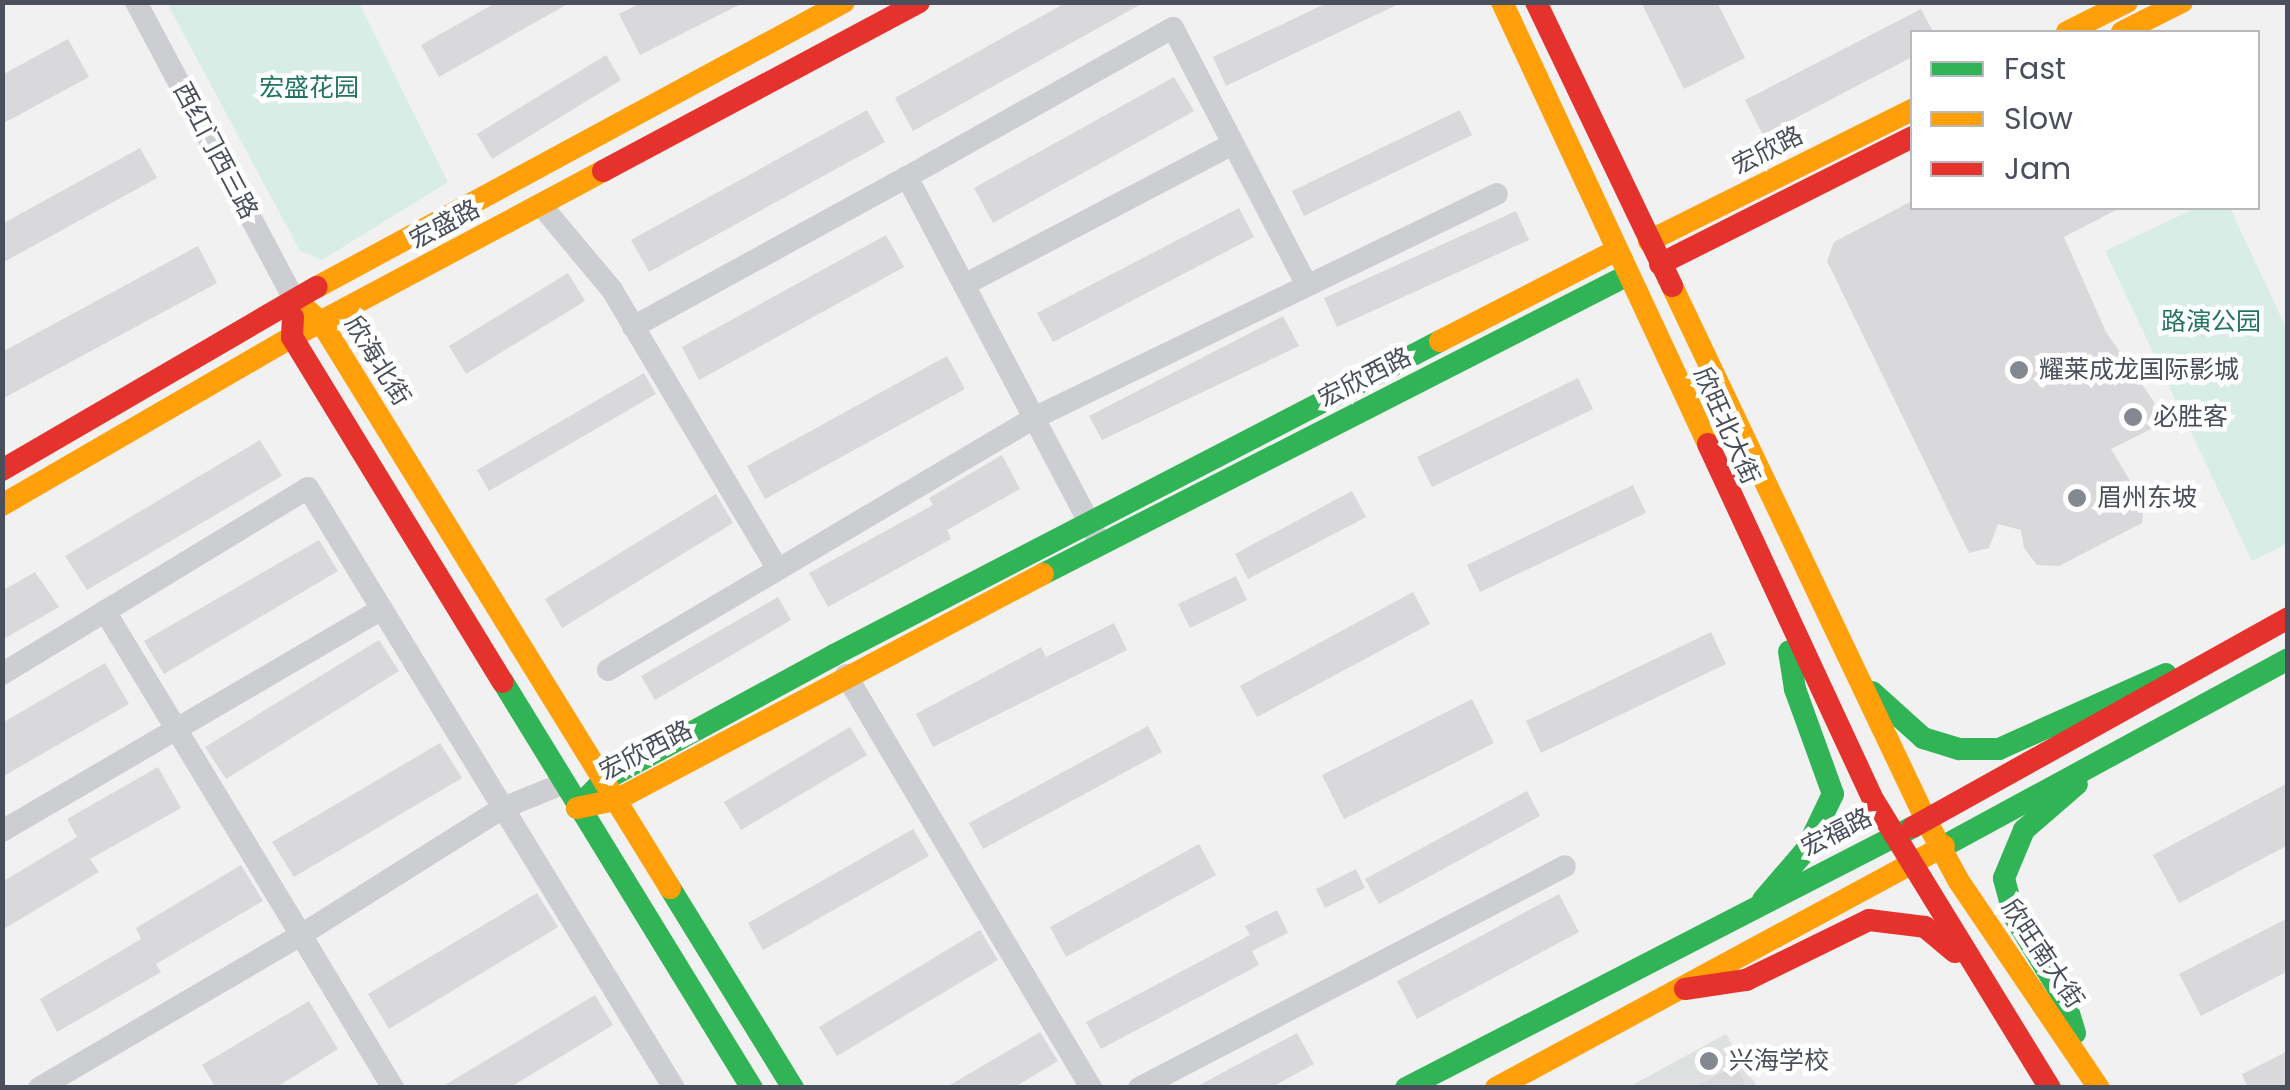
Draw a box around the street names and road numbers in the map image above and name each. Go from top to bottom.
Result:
street label: 西红门西三路 [167,78,263,224]
street label: 宏欣路 [1728,121,1808,181]
street label: 宏盛路 [405,194,485,256]
street label: 欣海北街 [338,311,416,411]
street label: 宏欣西路 [1314,342,1416,414]
street label: 欣旺北大街 [1687,363,1765,489]
street label: 宏欣西路 [595,715,697,787]
street label: 宏福路 [1797,803,1877,863]
street label: 欣旺南大街 [1995,894,2089,1014]

